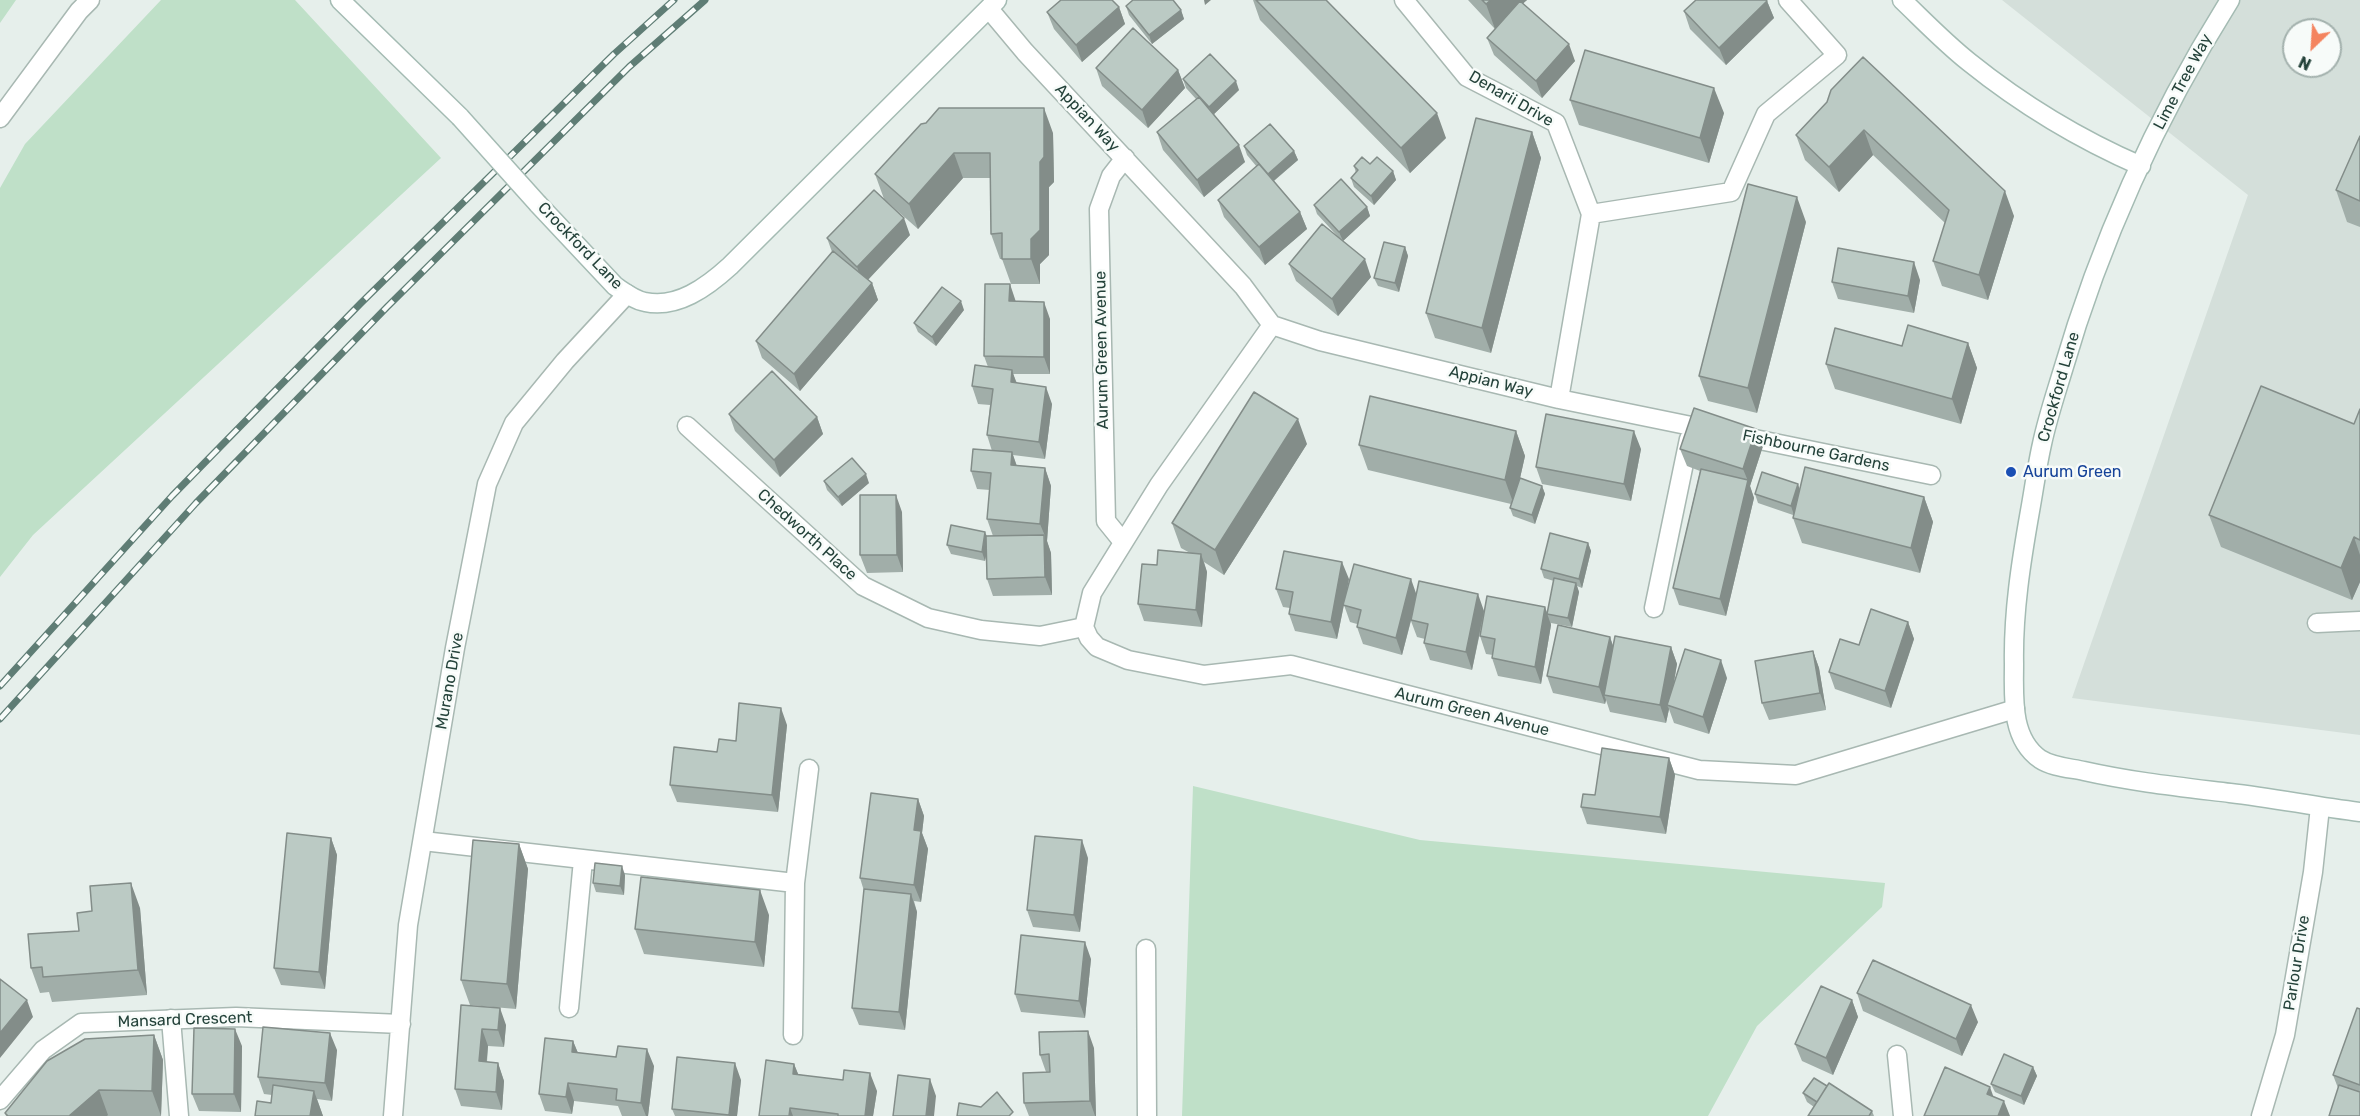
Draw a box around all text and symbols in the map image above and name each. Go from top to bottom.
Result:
north arrow [2282,18,2342,78]
street label: Lime Tree Way [2150,31,2216,133]
text: N [2296,52,2314,74]
street label: Denarii Drive [1465,67,1557,131]
street label: Appian Way [1051,80,1123,156]
street label: Crockford Lane [534,198,626,294]
street label: Aurum Green Avenue [1091,271,1113,429]
street label: Crockford Lane [2034,330,2084,444]
street label: Appian Way [1447,362,1535,402]
street label: Fishbourne Gardens [1741,426,1891,476]
place label: Aurum Green [2023,462,2122,482]
marker: Aurum Green [2004,465,2018,479]
street label: Chedworth Place [753,485,861,585]
street label: Murano Drive [432,631,468,731]
street label: Aurum Green Avenue [1393,684,1551,740]
street label: Parlour Drive [2280,914,2314,1012]
street label: Mansard Crescent [117,1008,253,1032]

